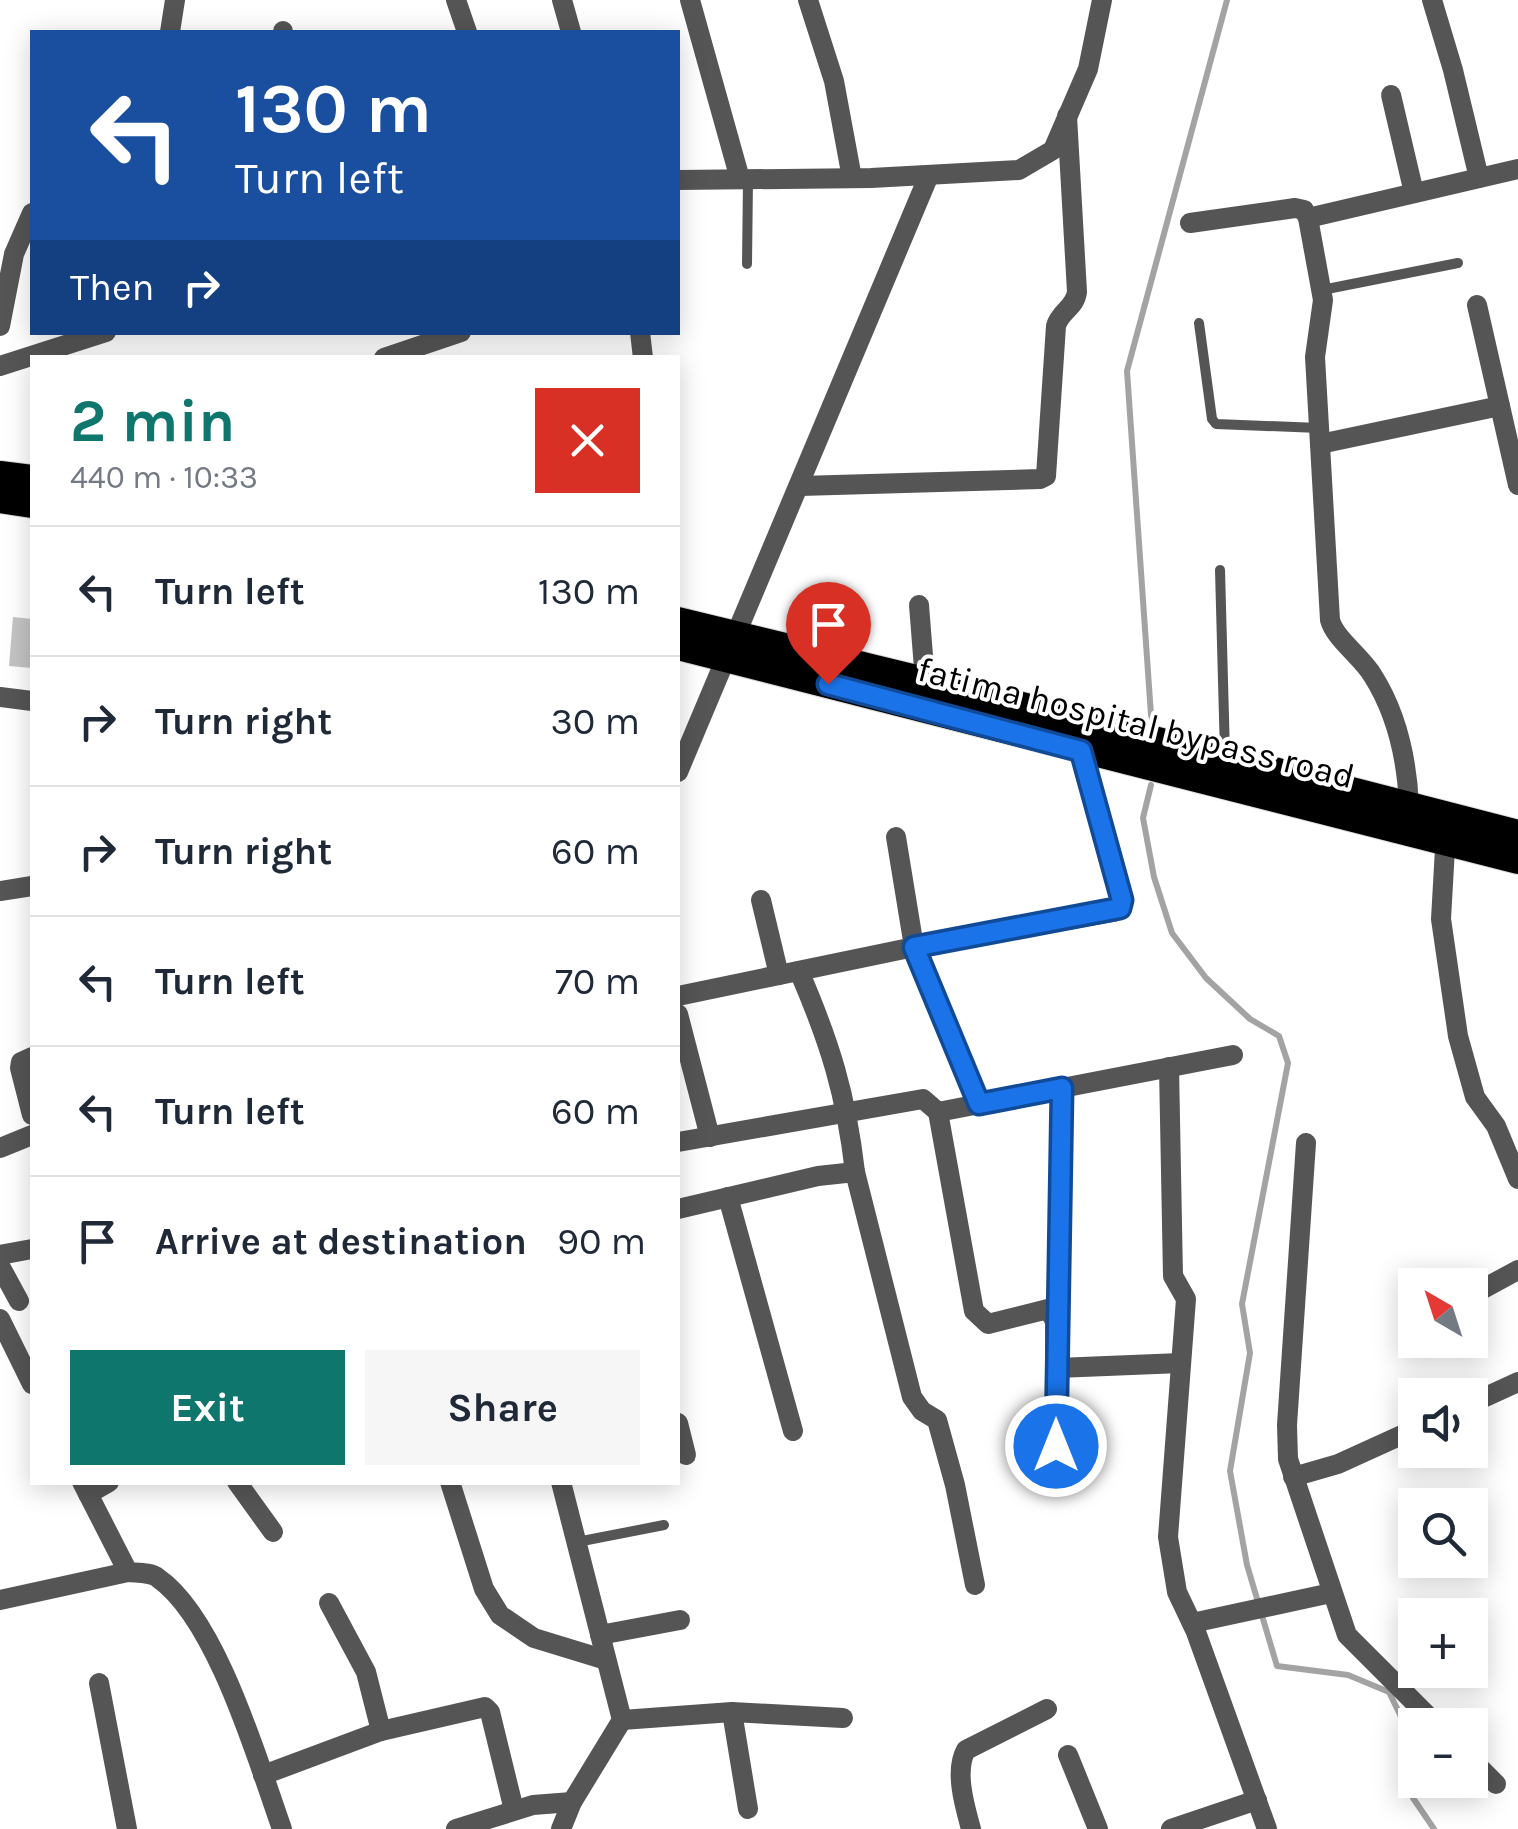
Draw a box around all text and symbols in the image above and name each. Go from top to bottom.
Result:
text: 130 m [235,68,432,150]
icon: left [70,70,200,200]
text: Turn left [235,152,404,204]
icon: right [174,260,229,315]
text: Then [70,265,154,310]
text: 2 min [70,386,235,456]
button: close [535,388,640,493]
text: 440 m · 10:33 [70,459,258,496]
icon: left [70,564,125,619]
text: Turn left [155,569,305,614]
text: 130 m [538,569,640,614]
pin [786,582,871,685]
icon: arrive [801,597,856,652]
street label: fatima hospital bypass road [913,649,1359,797]
icon: right [70,694,125,749]
text: Turn right [155,699,332,744]
text: 30 m [550,699,640,744]
icon: right [70,824,125,879]
text: Turn right [155,829,332,874]
text: 60 m [551,829,640,874]
icon: left [70,954,125,1009]
text: Turn left [155,959,305,1004]
text: 70 m [555,959,640,1004]
icon: left [70,1084,125,1139]
text: Turn left [155,1089,305,1134]
text: 60 m [551,1089,640,1134]
icon: arrive [70,1214,125,1269]
text: Arrive at destination [155,1219,527,1264]
text: 90 m [557,1219,646,1264]
north arrow [1398,1268,1488,1358]
map controls [1398,1268,1488,1798]
button: Exit [70,1350,345,1465]
button: Share [365,1350,640,1465]
button: sound [1398,1378,1488,1468]
position arrow [1004,1394,1108,1498]
button: search [1398,1488,1488,1578]
button: + [1398,1598,1488,1688]
button: − [1398,1708,1488,1798]

